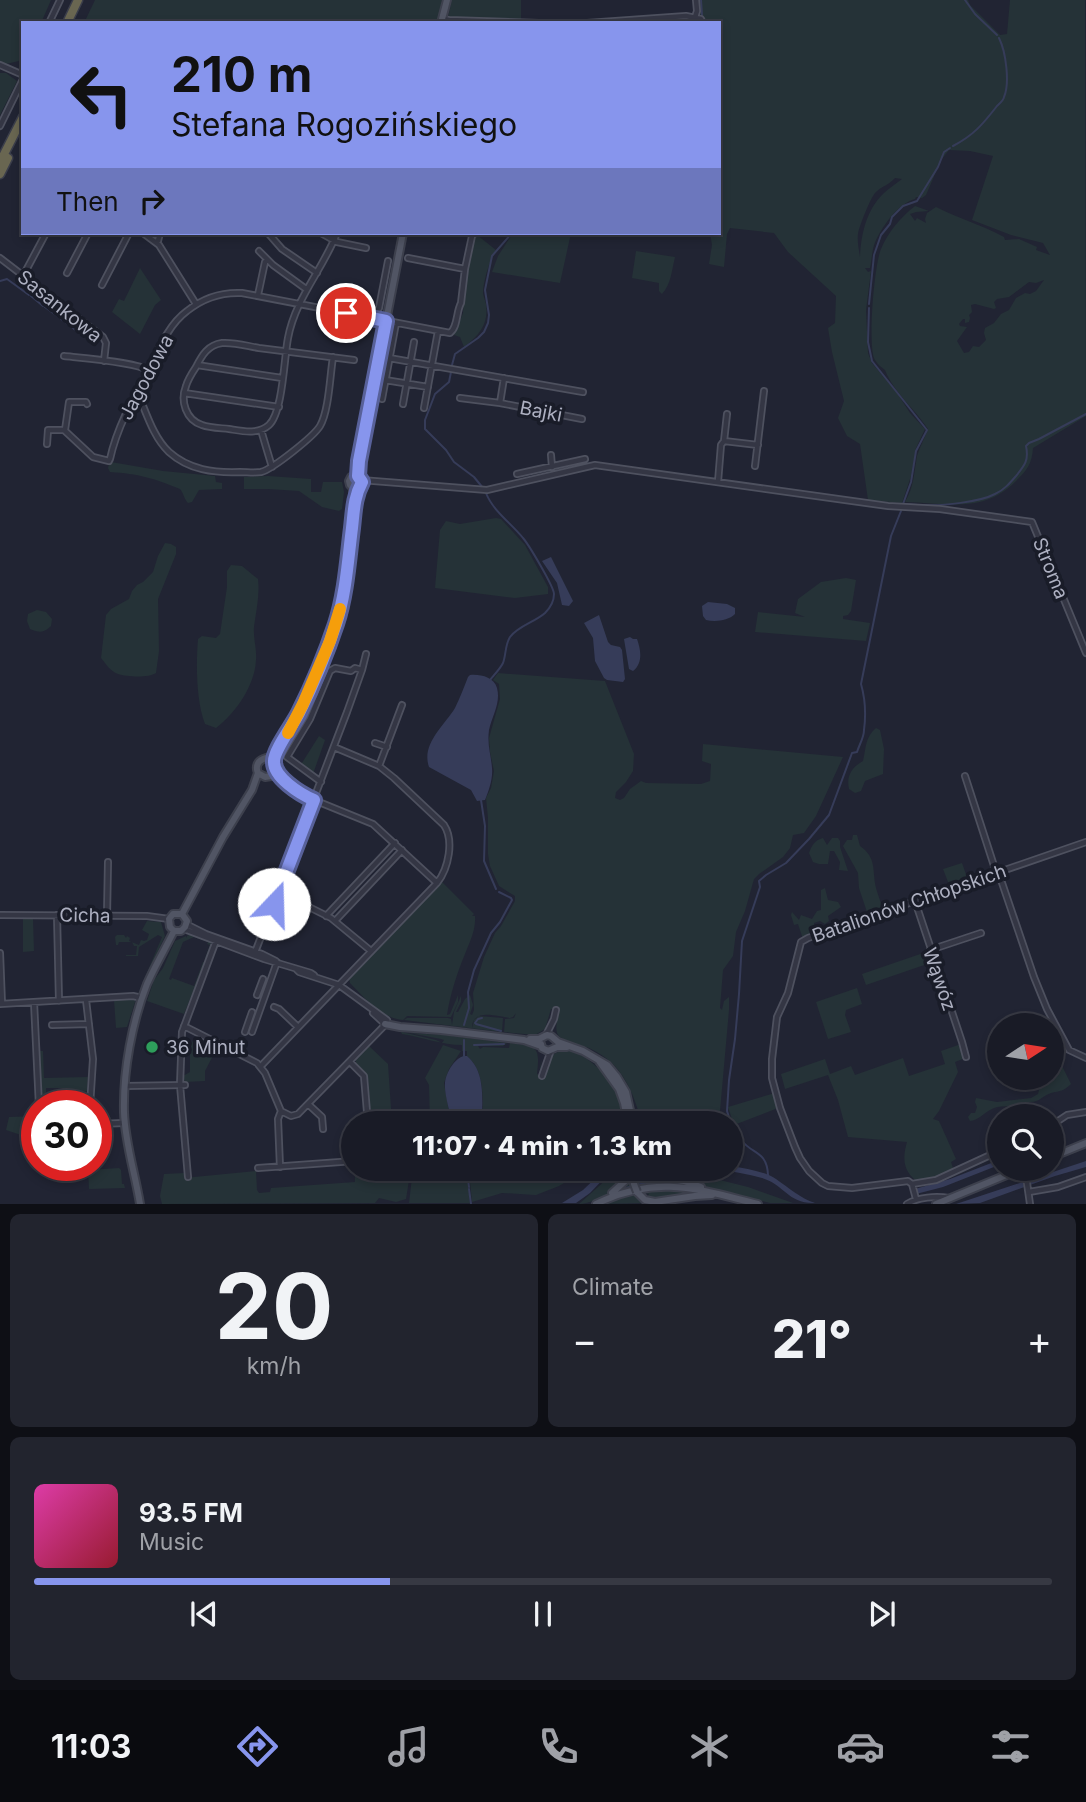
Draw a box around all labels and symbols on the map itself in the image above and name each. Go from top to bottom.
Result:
street label: Sasankowa [13,265,107,347]
pin [316,283,376,343]
street label: Jagodowa [114,331,179,424]
street label: Bajki [518,396,564,427]
street label: Stroma [1028,534,1073,602]
street label: Batalionów Chłopskich [809,859,1009,948]
position arrow [237,867,311,941]
street label: Cicha [59,904,111,927]
street label: Wąwóz [918,945,961,1014]
north arrow [987,1013,1064,1090]
place label: 36 Minut [166,1036,245,1059]
marker: 36 Minut [144,1039,160,1055]
speed limit sign: 30 [21,1090,112,1181]

